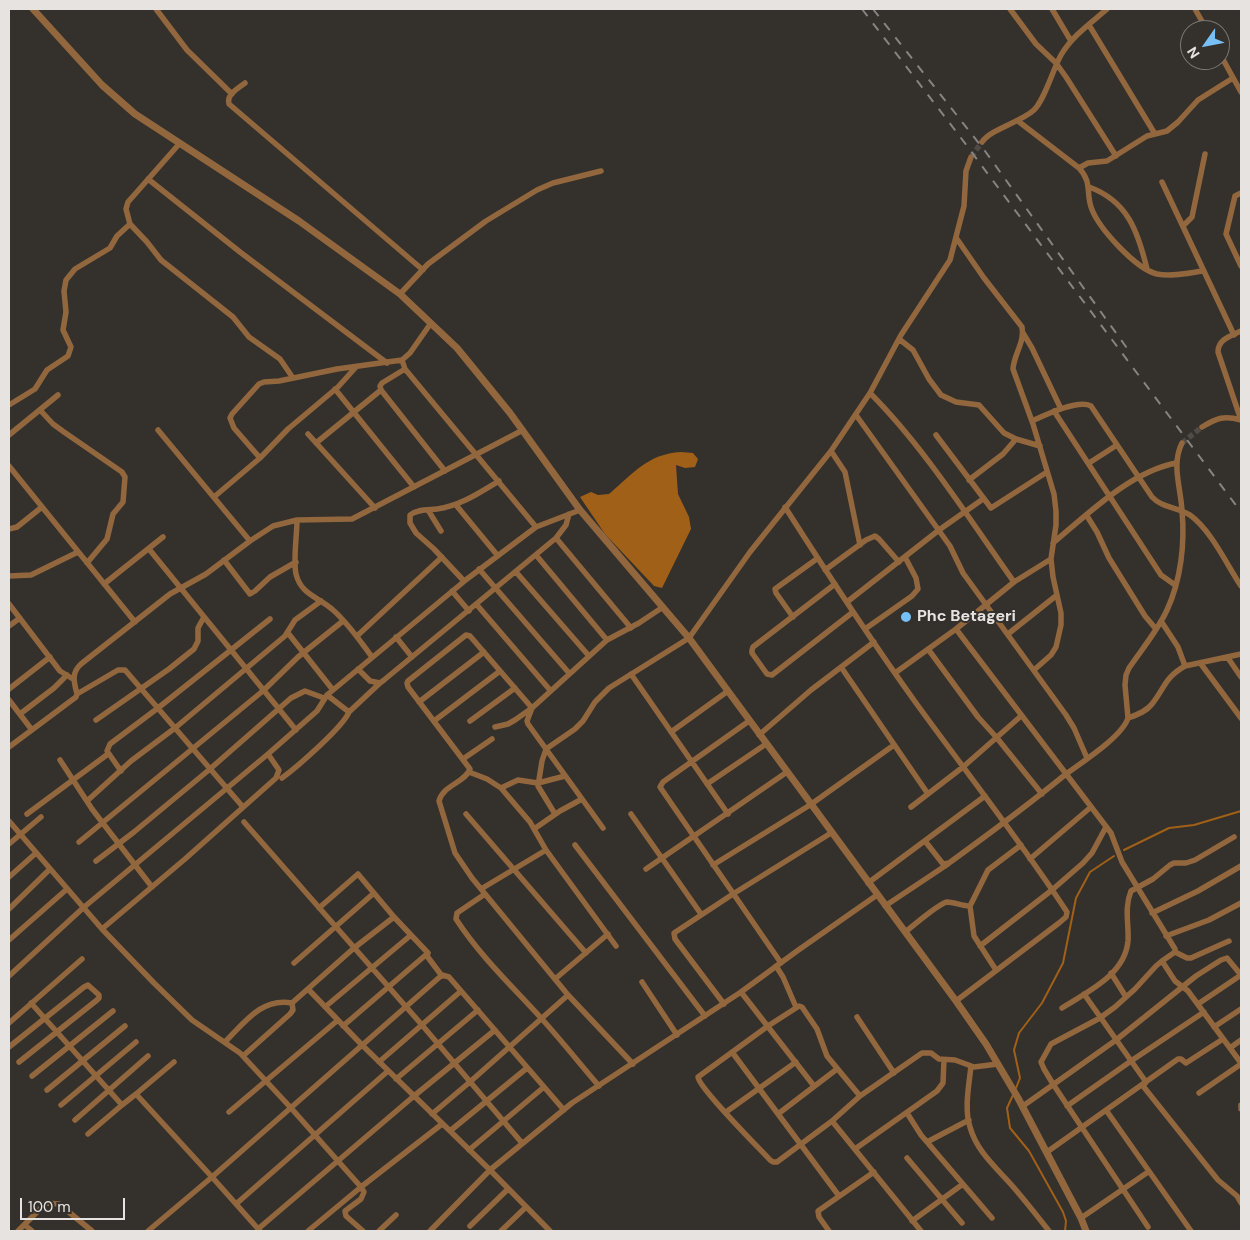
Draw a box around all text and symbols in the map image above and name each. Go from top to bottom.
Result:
north arrow [1180,20,1230,70]
text: N [1183,43,1204,62]
place label: Phc Betageri [917,607,1016,627]
marker: Phc Betageri [899,610,913,624]
scale bar [22,1188,128,1220]
text: 100 m [28,1197,71,1217]

